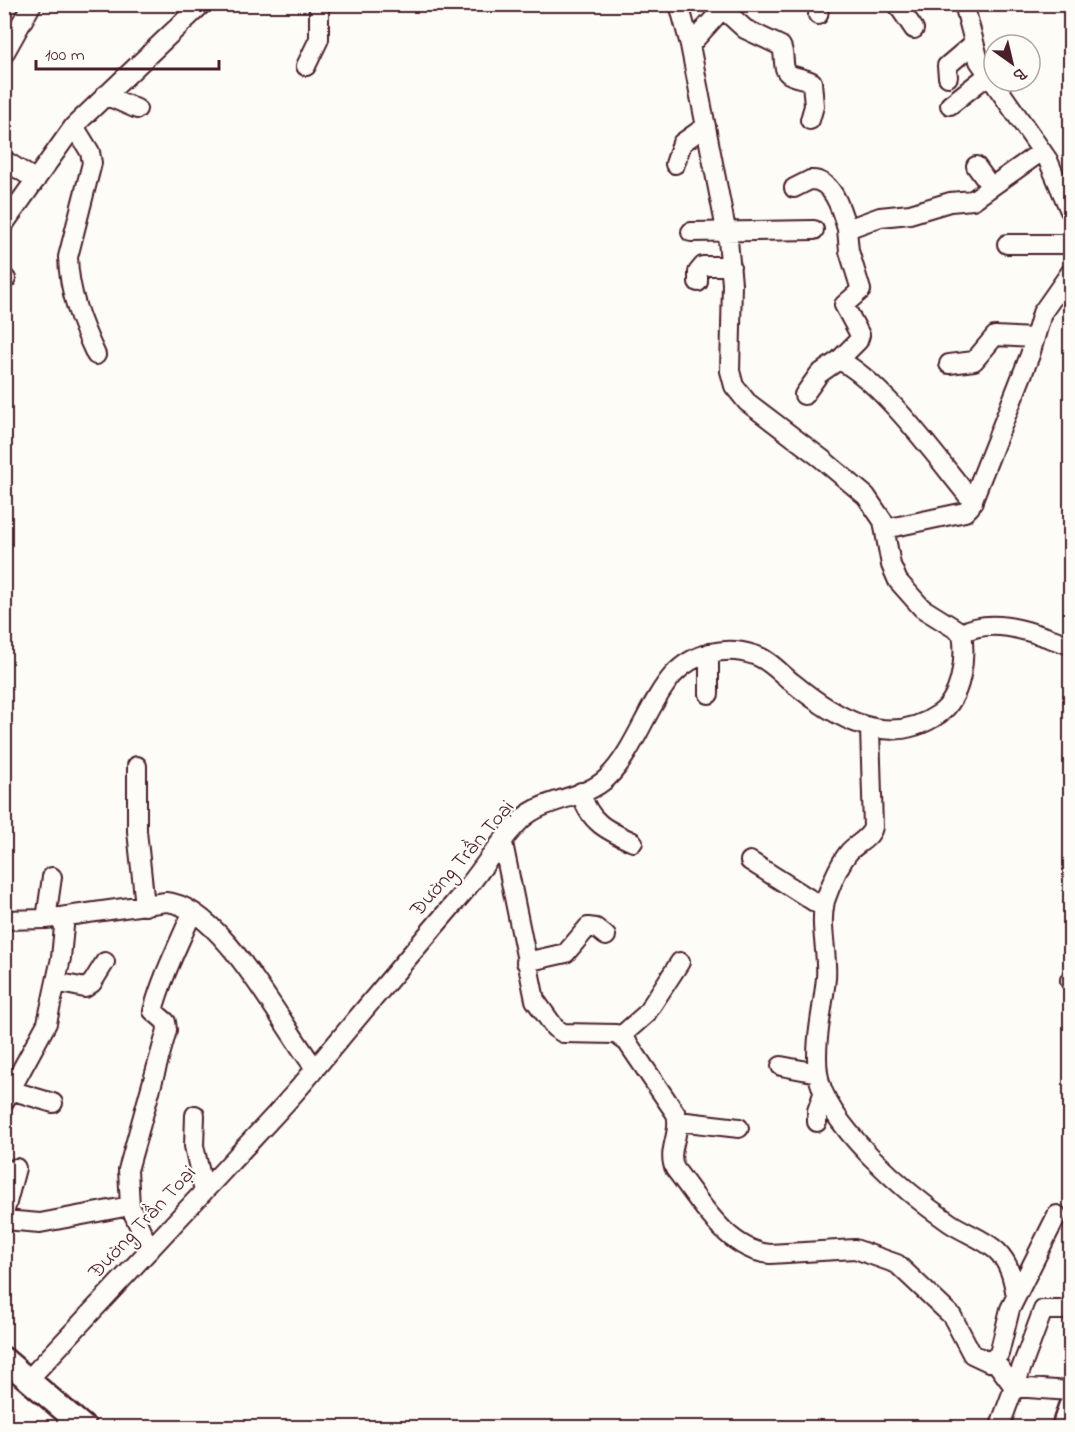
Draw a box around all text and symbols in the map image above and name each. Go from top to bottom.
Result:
scale bar [36,33,219,71]
north arrow [982,33,1042,93]
text: 100 m [45,43,85,69]
text: B [1008,60,1031,87]
street label: Đường Trần Toại [403,794,524,926]
street label: Đường Trần Toại [82,1159,205,1289]

